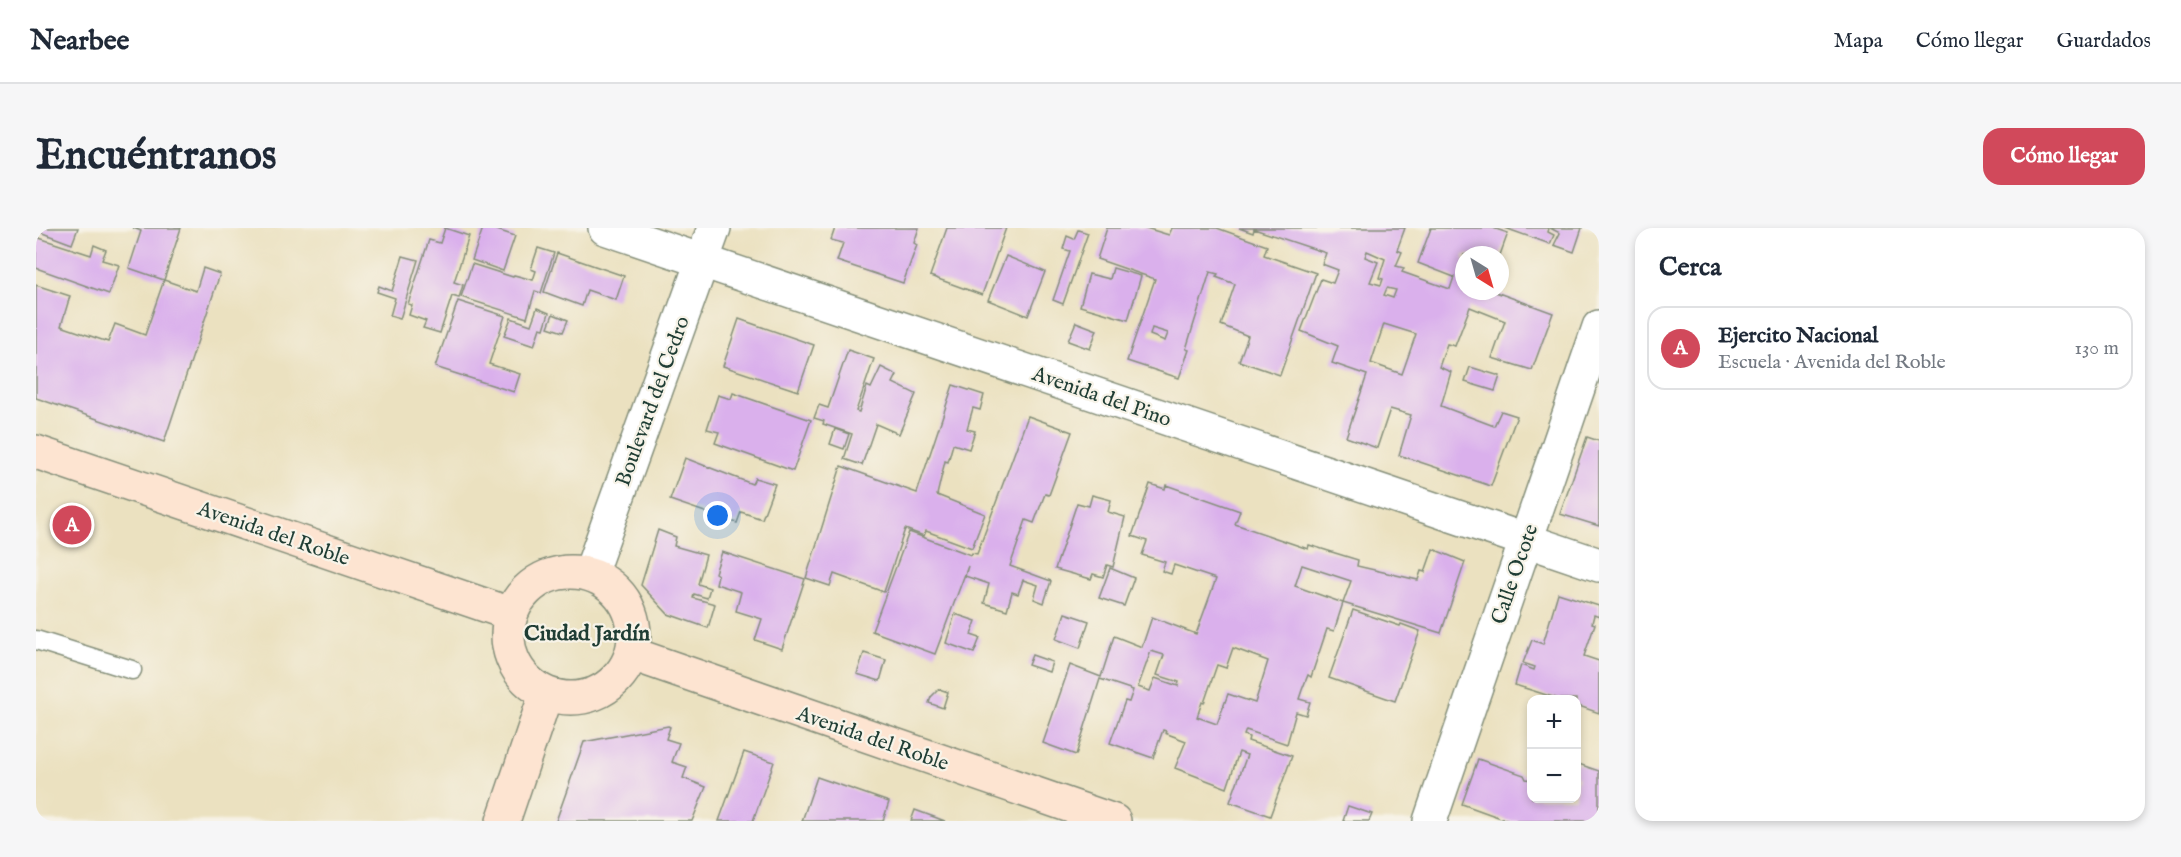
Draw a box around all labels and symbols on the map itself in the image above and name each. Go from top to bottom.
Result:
north arrow [1455,246,1509,300]
street label: Boulevard del Cedro [610,313,697,490]
street label: Avenida del Pino [1027,361,1175,434]
street label: Avenida del Roble [193,495,353,573]
your location [703,501,732,530]
pin: A [52,502,92,548]
street label: Calle Ocote [1486,520,1545,628]
district label: Ciudad Jardín [524,620,650,648]
street label: Avenida del Roble [792,700,952,778]

